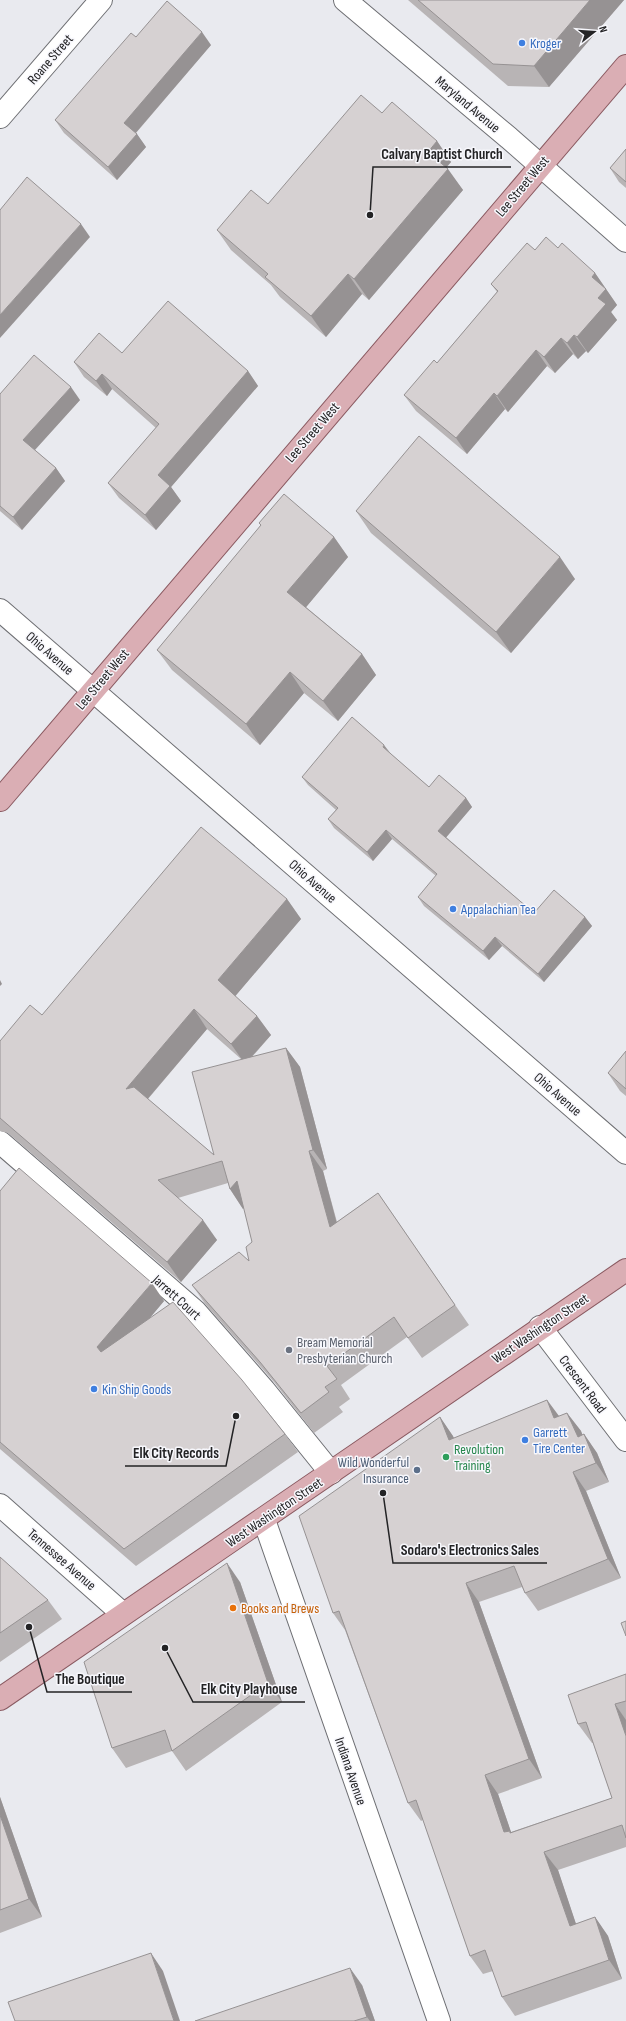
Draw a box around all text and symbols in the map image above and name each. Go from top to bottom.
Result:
north arrow [574,12,614,52]
text: N [596,25,610,34]
street label: Roane Street [24,31,77,88]
place label: Kroger [530,35,561,52]
marker: Kroger [517,38,527,48]
street label: Maryland Avenue [432,72,504,136]
callout: Calvary Baptist Church [373,140,511,167]
text: Calvary Baptist Church [381,145,503,164]
street label: Lee Street West [492,152,553,220]
street label: Lee Street West [282,399,343,466]
street label: Ohio Avenue [22,628,77,679]
street label: Lee Street West [72,645,133,713]
street label: Ohio Avenue [285,856,340,907]
place label: Appalachian Tea [460,901,536,918]
marker: Appalachian Tea [448,904,458,914]
street label: Ohio Avenue [530,1069,585,1120]
street label: Jarrett Court [148,1271,204,1323]
street label: West Washington Street [489,1290,592,1367]
place label: Bream Memorial Presbyterian Church [297,1334,393,1367]
marker: Bream Memorial Presbyterian Church [284,1345,294,1355]
street label: Crescent Road [555,1352,610,1417]
place label: Kin Ship Goods [102,1381,171,1398]
marker: Kin Ship Goods [89,1384,99,1394]
place label: Garrett Tire Center [533,1424,585,1457]
marker: Garrett Tire Center [520,1435,530,1445]
callout: Elk City Records [125,1439,226,1466]
place label: Revolution Training [454,1441,504,1474]
text: Elk City Records [133,1444,219,1463]
marker: Revolution Training [441,1452,451,1462]
place label: Wild Wonderful Insurance [338,1454,409,1487]
marker: Wild Wonderful Insurance [412,1465,422,1475]
street label: West Washington Street [223,1474,326,1551]
street label: Tennessee Avenue [24,1525,100,1594]
callout: Sodaro's Electronics Sales [393,1536,547,1563]
text: Sodaro's Electronics Sales [401,1541,539,1560]
place label: Books and Brews [241,1600,319,1617]
marker: Books and Brews [228,1603,238,1613]
callout: The Boutique [47,1665,132,1692]
text: The Boutique [55,1670,125,1689]
callout: Elk City Playhouse [193,1675,305,1702]
text: Elk City Playhouse [201,1680,297,1699]
street label: Indiana Avenue [331,1735,370,1807]

